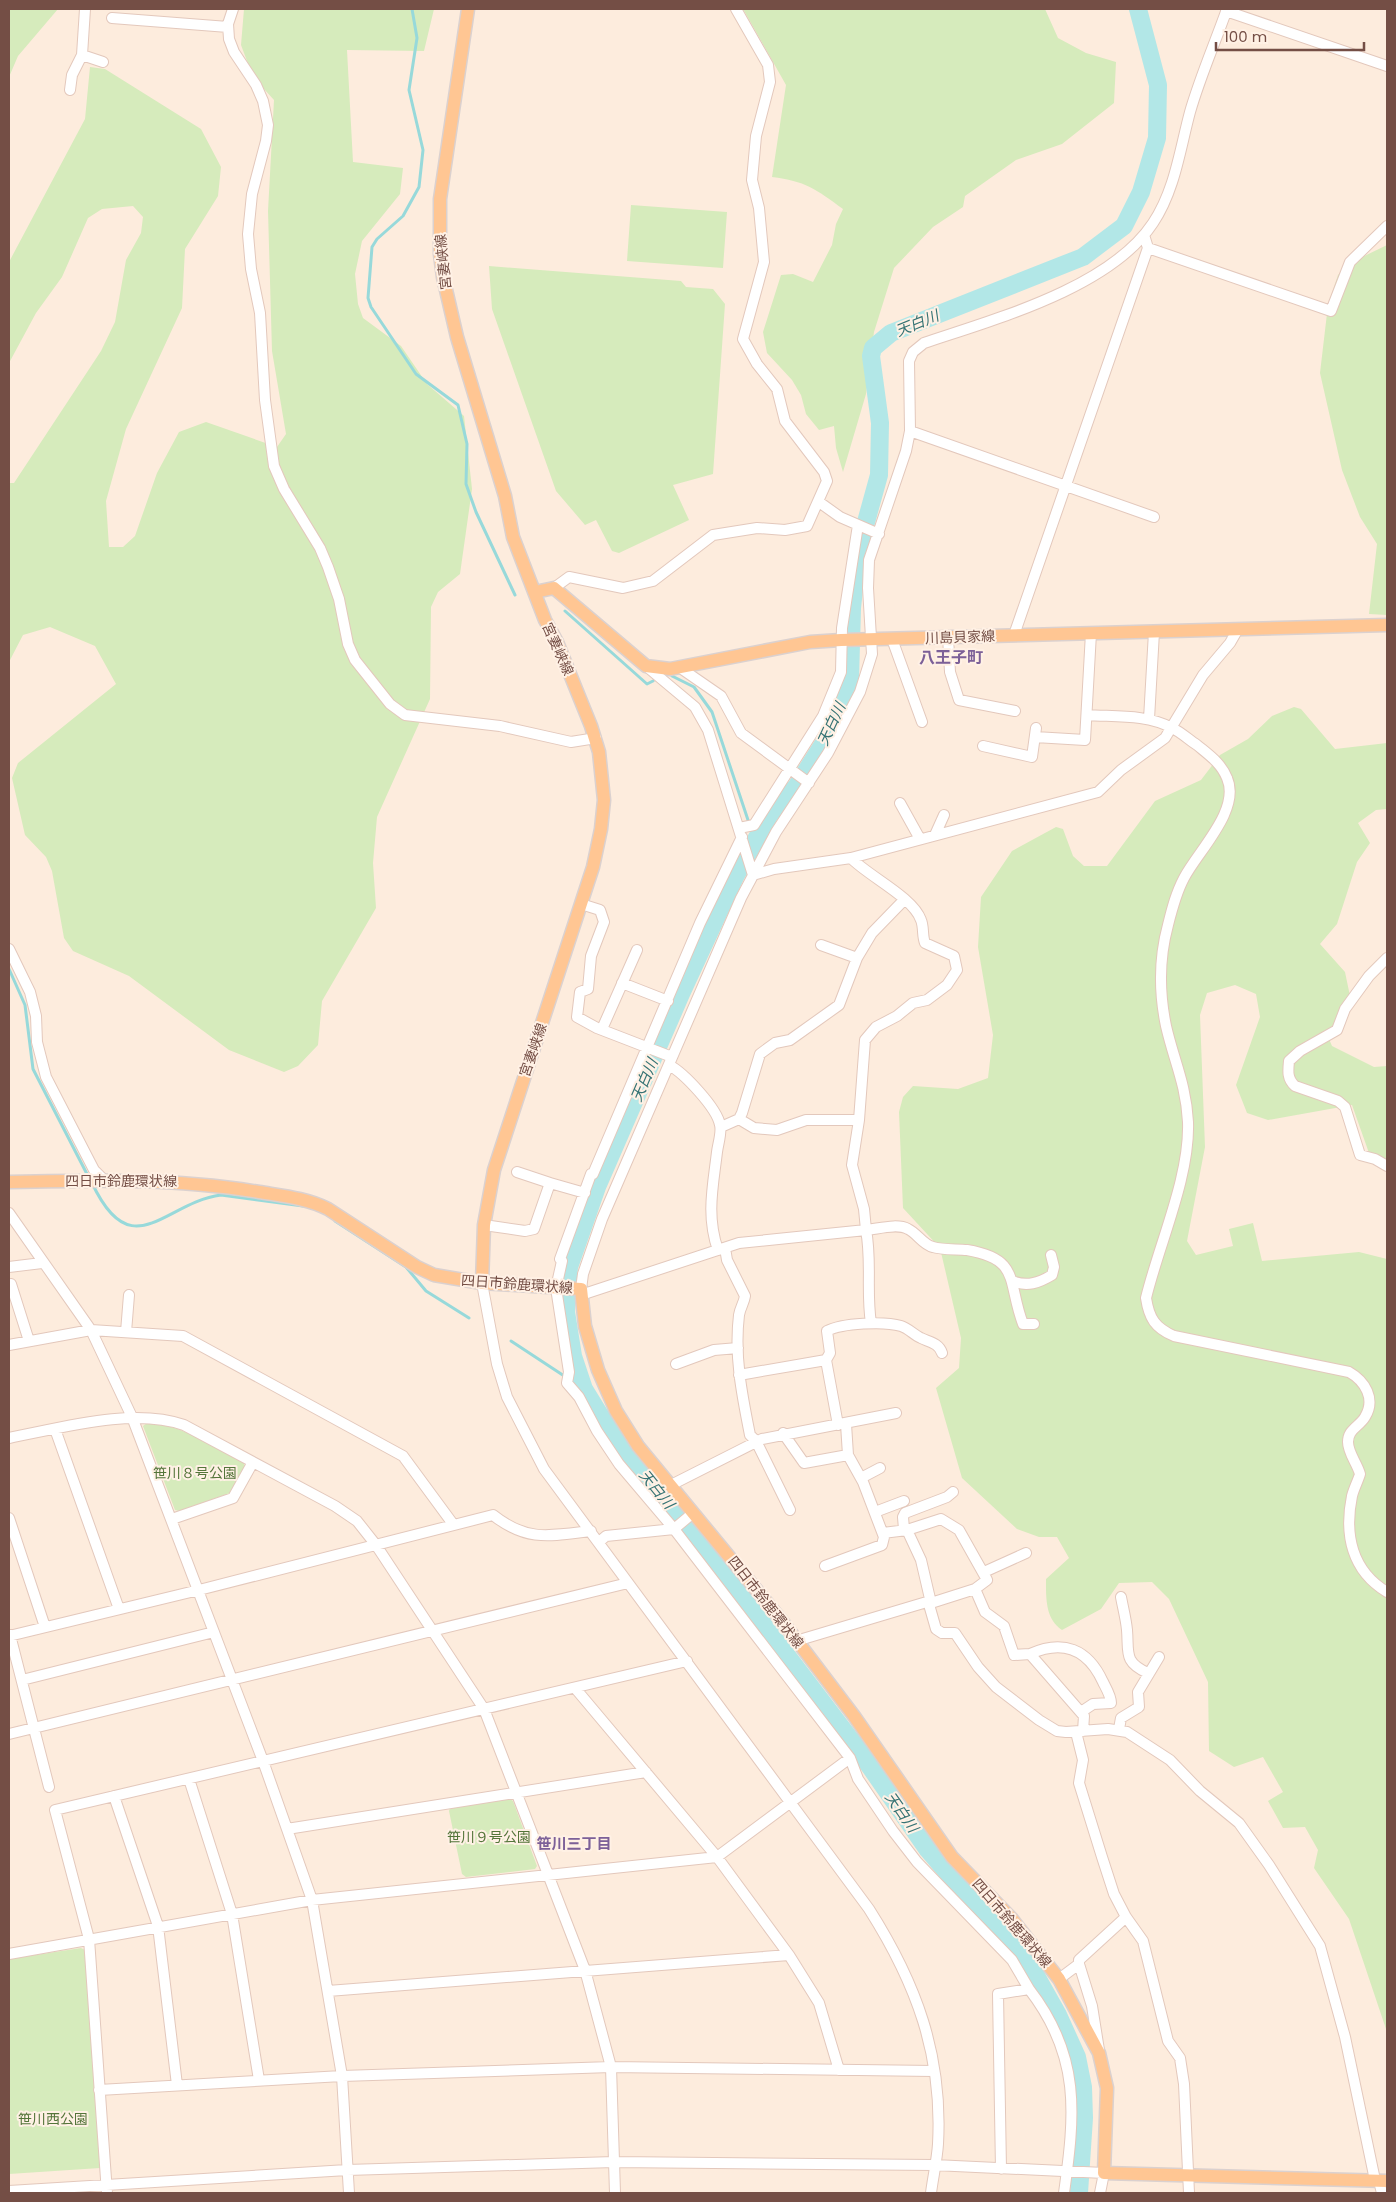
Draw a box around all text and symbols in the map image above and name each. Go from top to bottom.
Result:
scale bar [1216,20,1364,52]
text: 100 m [1224,26,1267,47]
street label: 宮妻峡線 [430,233,456,291]
water label: 天白川 [892,304,944,341]
street label: 宮妻峡線 [537,619,579,679]
street label: 川島貝家線 [925,626,995,648]
district label: 八王子町 [919,646,983,669]
water label: 天白川 [812,697,851,749]
street label: 宮妻峡線 [514,1020,552,1080]
water label: 天白川 [626,1053,663,1105]
street label: 四日市鈴鹿環状線 [65,1171,177,1191]
street label: 四日市鈴鹿環状線 [460,1270,574,1298]
park label: 笹川８号公園 [153,1463,237,1483]
water label: 天白川 [635,1465,681,1515]
street label: 四日市鈴鹿環状線 [724,1552,808,1652]
water label: 天白川 [880,1788,925,1838]
park label: 笹川９号公園 [447,1827,531,1847]
district label: 笹川三丁目 [536,1833,612,1854]
street label: 四日市鈴鹿環状線 [968,1874,1056,1972]
park label: 笹川西公園 [18,2109,88,2129]

